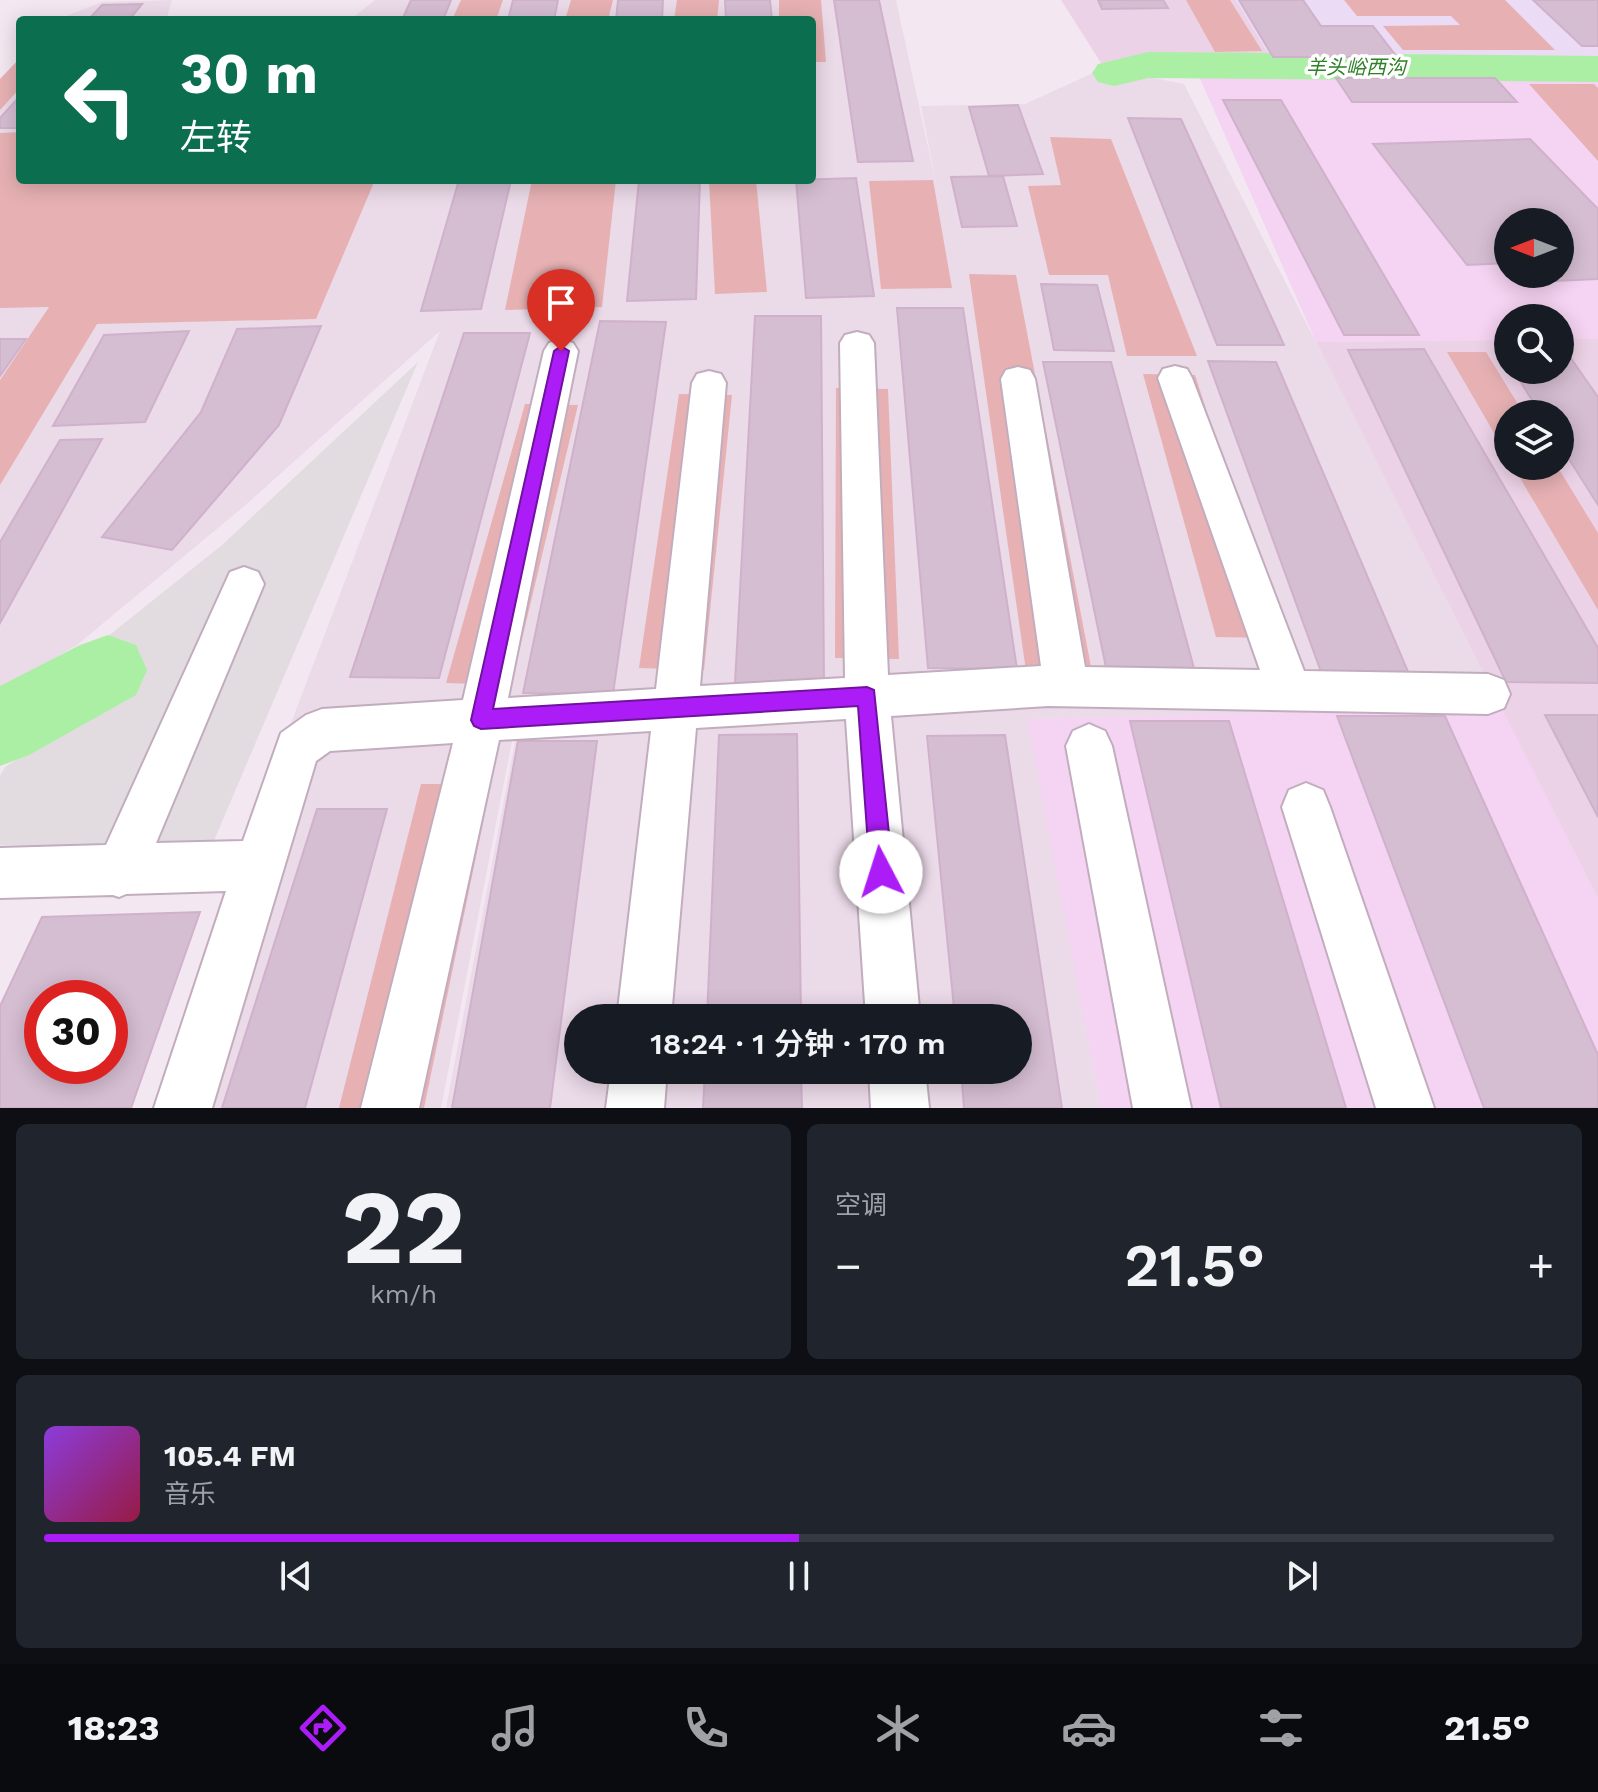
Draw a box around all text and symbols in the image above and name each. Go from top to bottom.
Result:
text: 30 m [180,41,318,107]
icon: left [48,48,152,152]
water label: 羊头峪西沟 [1306,55,1408,79]
text: 左转 [180,117,252,159]
north arrow [1494,208,1574,288]
map controls [1494,208,1574,480]
pin [527,269,595,351]
icon: arrive [539,281,583,325]
button: search [1494,304,1574,384]
button: layers [1494,400,1574,480]
position arrow [839,830,923,914]
speed limit sign: 30 [24,980,128,1084]
text: 18:24 · 1 分钟 · 170 m [650,1026,946,1061]
text: 22 [342,1166,465,1288]
text: 空调 [835,1190,887,1220]
text: 21.5° [1124,1230,1265,1301]
text: − [835,1240,862,1292]
text: + [1527,1240,1554,1292]
text: km/h [370,1279,437,1309]
text: 105.4 FM [164,1438,296,1473]
text: 音乐 [164,1479,216,1509]
icon: previous [274,1554,318,1598]
icon: pause [777,1554,821,1598]
icon: next [1280,1554,1324,1598]
icon: directions [295,1700,351,1756]
icon: music [487,1700,543,1756]
icon: phone [678,1700,734,1756]
icon: climate [870,1700,926,1756]
icon: car [1061,1700,1117,1756]
icon: filters [1253,1700,1309,1756]
text: 18:23 [68,1707,160,1749]
text: 21.5° [1444,1707,1530,1749]

